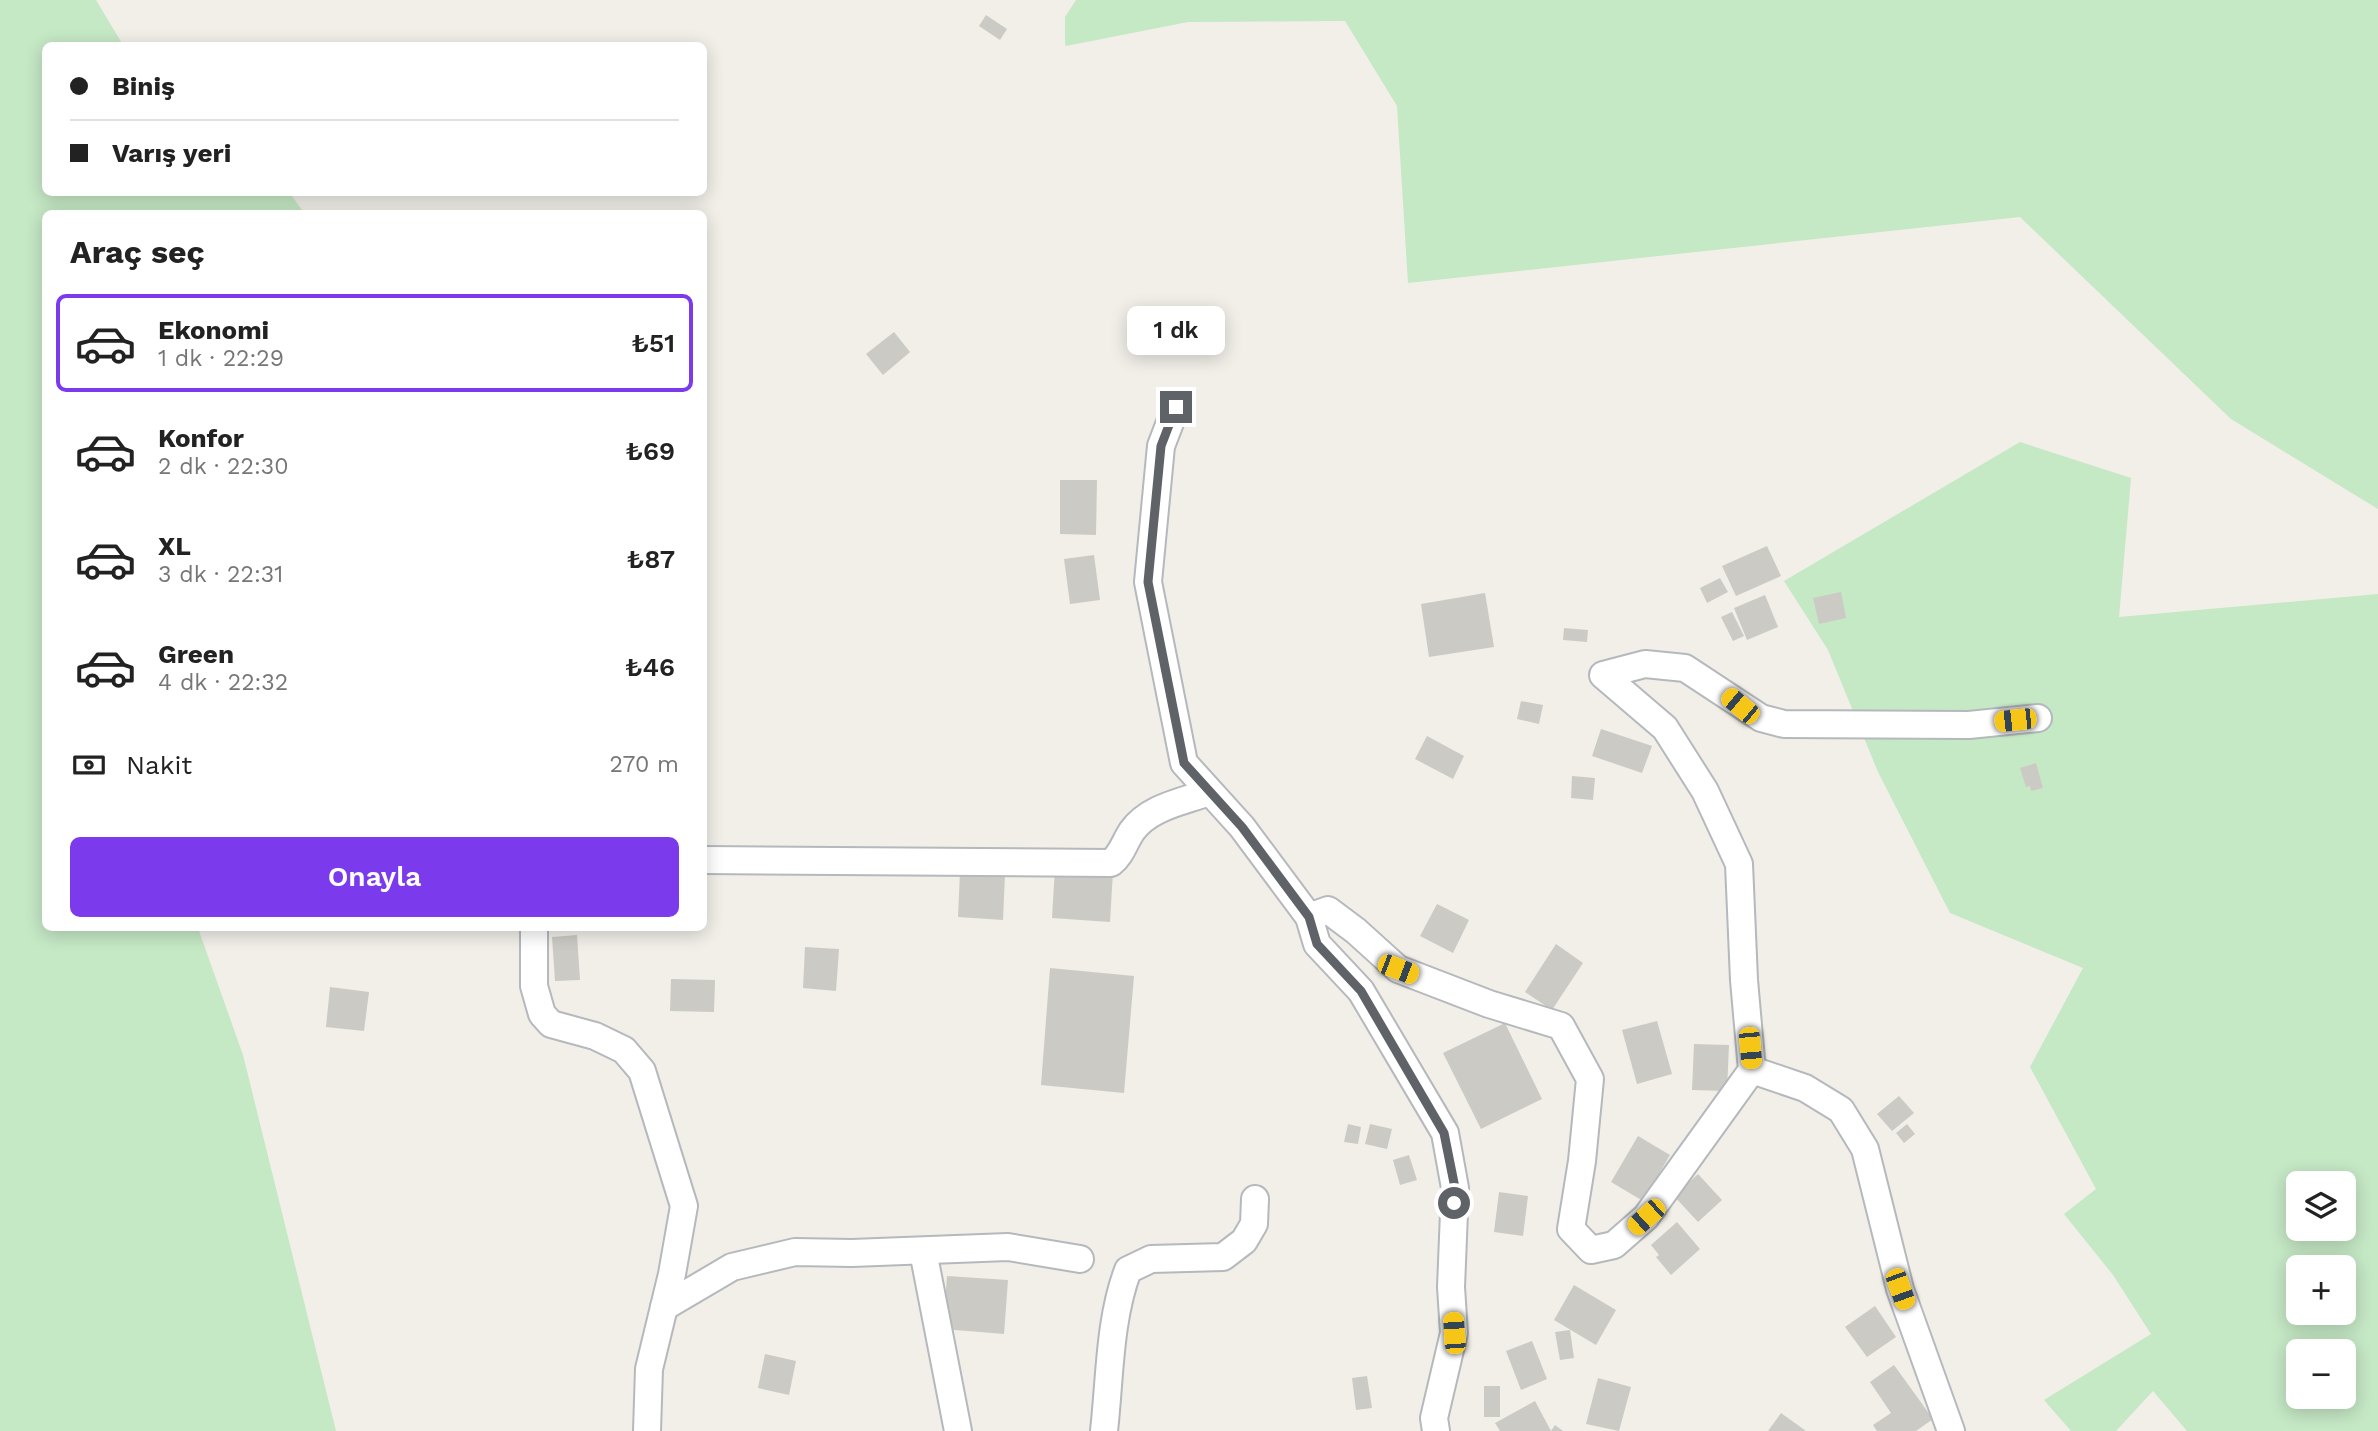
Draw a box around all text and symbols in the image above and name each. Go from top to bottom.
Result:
text: Biniş [112,71,175,101]
text: Varış yeri [112,138,231,168]
text: Araç seç [70,233,205,271]
callout: 1 dk [1127,306,1225,354]
icon: car [74,312,137,375]
text: Ekonomi [158,315,269,345]
text: 1 dk [1154,317,1198,344]
text: ₺51 [631,328,675,358]
text: 1 dk · 22:29 [158,345,284,372]
route end [1160,391,1192,423]
icon: car [74,420,137,483]
text: Konfor [158,423,244,453]
text: ₺69 [625,436,675,466]
text: 2 dk · 22:30 [158,453,288,480]
icon: car [74,528,137,591]
text: XL [158,531,191,561]
text: ₺87 [626,544,675,574]
text: 3 dk · 22:31 [158,561,283,588]
icon: car [74,636,137,699]
text: Green [158,639,234,669]
text: ₺46 [625,652,675,682]
text: 4 dk · 22:32 [158,669,288,696]
car [1718,684,1763,728]
car [1994,707,2037,733]
icon: cash [70,746,108,784]
text: Nakit [126,750,192,780]
text: 270 m [610,751,679,778]
button: Onayla [70,837,679,917]
car [1375,952,1422,986]
car [1738,1026,1763,1070]
map controls [2286,1171,2356,1409]
button: layers [2286,1171,2356,1241]
route start [1438,1187,1470,1219]
car [1624,1195,1669,1239]
button: + [2286,1255,2356,1325]
car [1883,1266,1918,1312]
car [1443,1311,1466,1355]
button: − [2286,1339,2356,1409]

